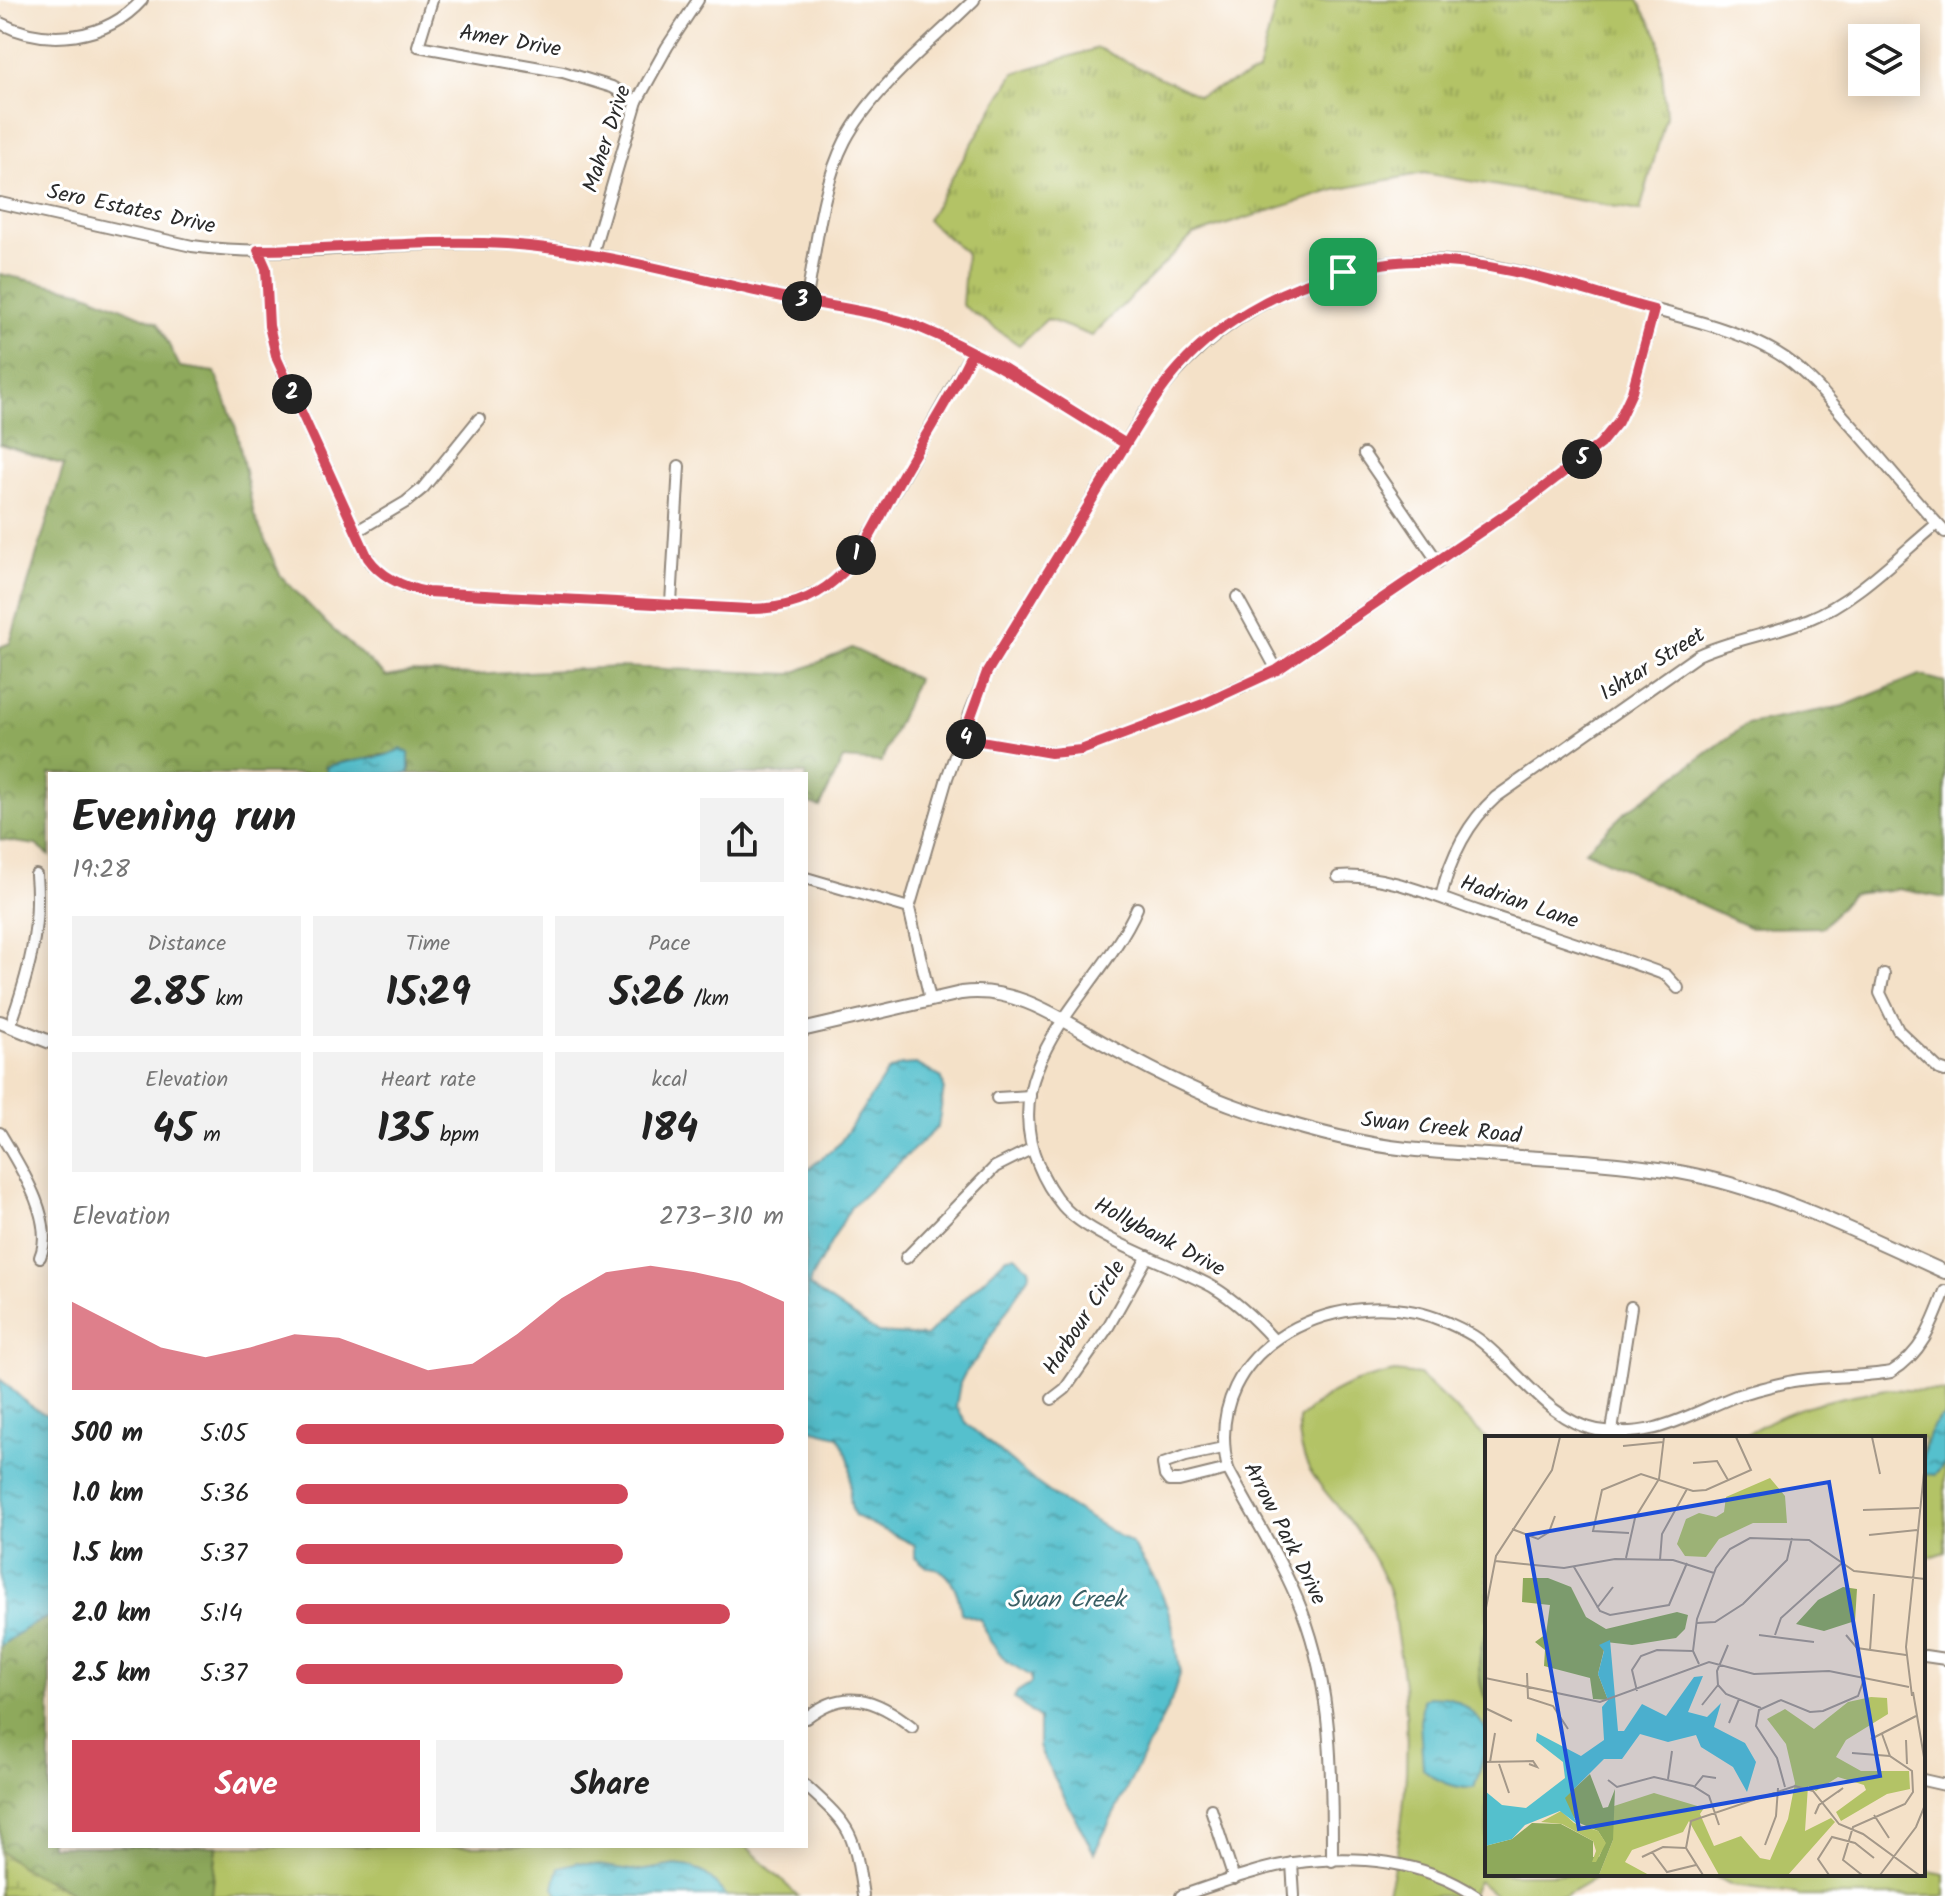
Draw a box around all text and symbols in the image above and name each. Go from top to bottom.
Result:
street label: Amer Drive [456,16,564,68]
map controls [1848,24,1920,96]
button: layers [1848,24,1920,96]
street label: Maher Drive [574,81,642,197]
street label: Sero Estates Drive [44,175,218,245]
pin [1309,238,1377,306]
icon: arrive [1321,250,1365,294]
pin: 3 [782,281,822,321]
text: 3 [796,283,808,318]
pin: 2 [272,374,312,414]
text: 2 [286,376,298,411]
pin: 5 [1562,439,1602,479]
text: 5 [1576,441,1588,476]
pin: 1 [836,535,876,575]
text: 1 [853,537,859,572]
street label: Ishtar Street [1593,618,1713,711]
pin: 4 [946,719,986,759]
text: 4 [960,721,972,756]
text: Evening run [72,784,296,854]
button: share [700,798,784,882]
text: 19:28 [72,849,130,891]
street label: Hadrian Lane [1455,866,1583,940]
text: Distance [147,927,226,962]
text: Time [406,927,450,962]
text: Pace [648,927,690,962]
text: 2.85 [130,962,207,1026]
text: 15:29 [385,962,471,1026]
text: 5:26 [610,962,685,1026]
text: km [207,982,243,1017]
text: /km [685,982,729,1017]
text: Elevation [145,1063,228,1098]
text: Heart rate [380,1063,476,1098]
text: kcal [651,1063,687,1098]
text: 45 [152,1098,195,1162]
text: 135 [377,1098,431,1162]
text: 184 [641,1098,698,1162]
street label: Swan Creek Road [1359,1103,1524,1155]
text: m [195,1118,221,1153]
text: bpm [431,1118,479,1153]
street label: Hollybank Drive [1087,1189,1231,1287]
text: Elevation [72,1196,170,1238]
text: 273–310 m [659,1196,784,1238]
street label: Harbour Circle [1035,1253,1135,1383]
text: 500 m [72,1413,143,1455]
text: 5:05 [200,1413,247,1455]
inset map [1485,1436,1925,1876]
street label: Arrow Park Drive [1233,1457,1335,1612]
text: 1.0 km [72,1473,143,1515]
text: 5:36 [200,1473,250,1515]
text: 1.5 km [72,1533,143,1575]
text: 5:37 [200,1533,247,1575]
water label: Swan Creek [1007,1581,1129,1620]
text: 2.0 km [72,1593,151,1635]
text: 5:14 [200,1593,243,1635]
text: 2.5 km [72,1653,151,1695]
text: 5:37 [200,1653,247,1695]
button: Save [72,1740,420,1832]
button: Share [436,1740,784,1832]

